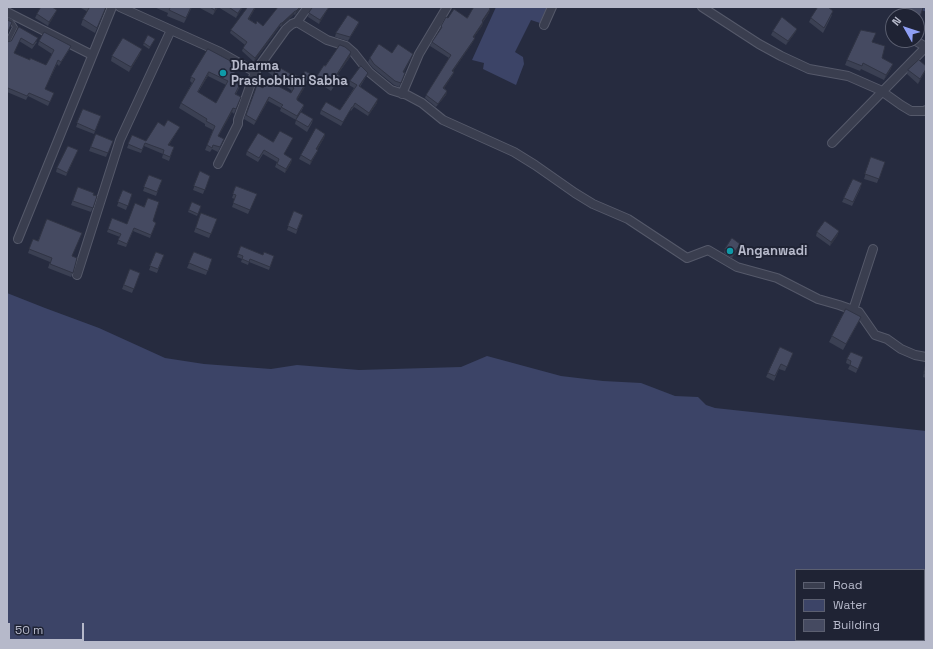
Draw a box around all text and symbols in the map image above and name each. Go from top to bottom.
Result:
north arrow [885,8,925,48]
text: N [889,14,904,28]
place label: Dharma Prashobhini Sabha [231,58,348,89]
marker: Dharma Prashobhini Sabha [218,68,228,78]
place label: Anganwadi [738,243,807,259]
marker: Anganwadi [725,246,735,256]
legend [795,569,925,641]
text: Road [833,577,862,593]
text: Water [833,597,867,613]
scale bar [10,615,86,641]
text: Building [833,617,880,633]
text: 50 m [15,622,43,638]

